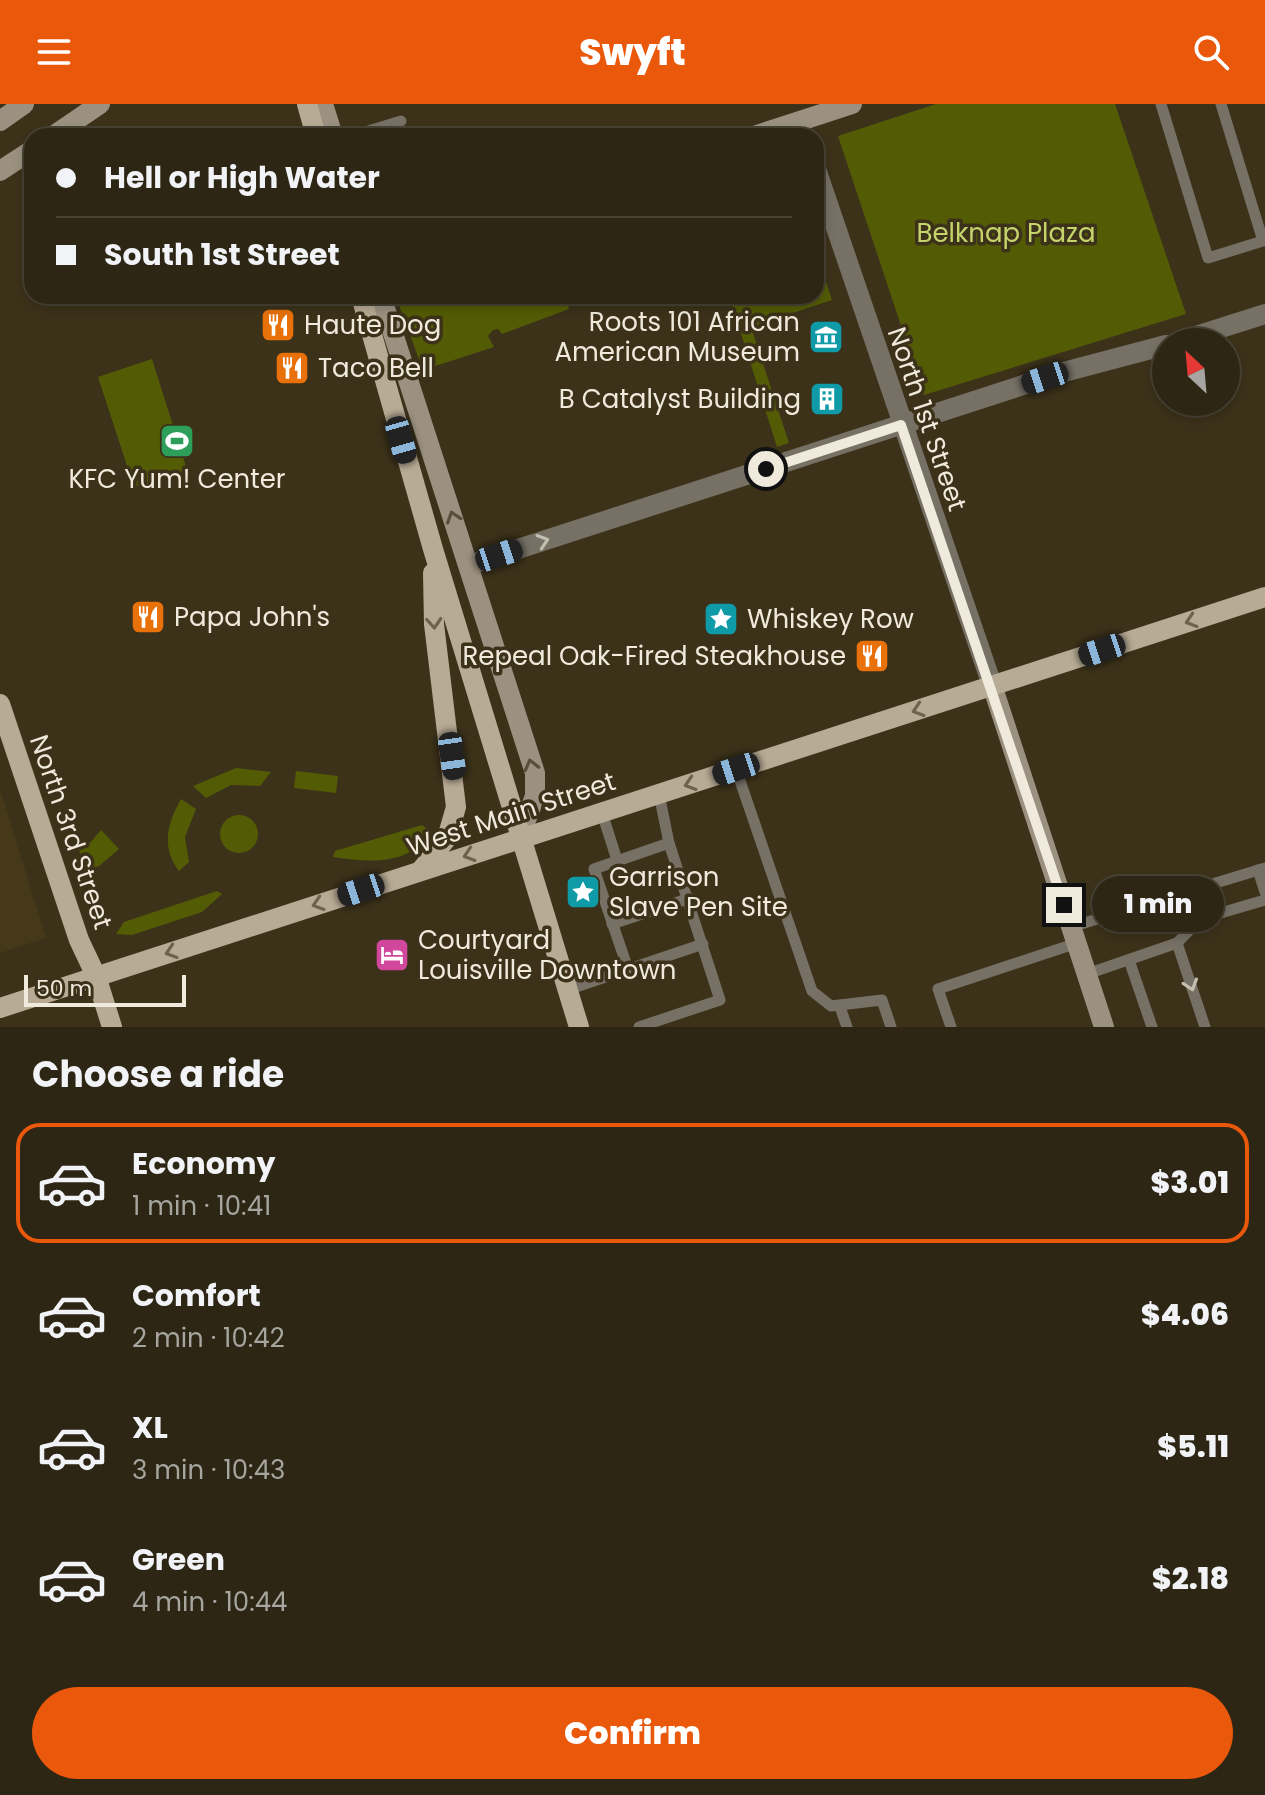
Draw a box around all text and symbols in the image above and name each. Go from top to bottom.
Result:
text: Swyft [579,27,686,78]
icon: menu [32,30,76,74]
icon: search [1189,30,1233,74]
text: Hell or High Water [104,156,380,199]
park label: Belknap Plaza [916,215,1096,251]
text: South 1st Street [104,233,340,276]
place label: Roots 101 African American Museum [554,304,800,370]
restaurant icon: Haute Dog [259,306,297,344]
place label: Haute Dog [304,307,441,343]
museum icon: Roots 101 African American Museum [807,318,845,356]
street label: North 1st Street [879,322,975,516]
north arrow [1152,328,1240,416]
map controls [1152,328,1240,416]
restaurant icon: Taco Bell [273,349,311,387]
place label: Taco Bell [318,350,434,386]
car [1018,359,1072,397]
building icon: B Catalyst Building [808,380,846,418]
place label: B Catalyst Building [559,381,801,417]
car [383,414,419,466]
sports icon: KFC Yum! Center [158,422,196,460]
route start [748,451,784,487]
place label: KFC Yum! Center [68,461,286,497]
one-way arrow [447,511,463,525]
one-way arrow [536,534,550,550]
car [472,536,526,574]
restaurant icon: Papa John's [129,598,167,636]
place label: Papa John's [174,599,330,635]
place icon: Whiskey Row [702,600,740,638]
place label: Whiskey Row [747,601,914,637]
one-way arrow [1184,612,1198,628]
one-way arrow [425,617,442,630]
car [1075,631,1129,669]
restaurant icon: Repeal Oak-Fired Steakhouse [853,637,891,675]
place label: Repeal Oak-Fired Steakhouse [462,638,846,674]
one-way arrow [911,701,925,717]
street label: North 3rd Street [21,730,121,934]
car [437,731,467,781]
car [709,750,763,788]
one-way arrow [524,758,541,772]
street label: West Main Street [402,763,620,865]
one-way arrow [683,775,697,791]
one-way arrow [463,845,477,861]
place label: Garrison Slave Pen Site [609,859,788,925]
car [334,871,388,909]
place icon: Garrison Slave Pen Site [564,873,602,911]
callout: 1 min [1092,877,1224,933]
text: 1 min [1124,886,1192,922]
route end [1046,887,1082,923]
one-way arrow [311,895,325,911]
place label: Courtyard Louisville Downtown [418,922,676,988]
hotel icon: Courtyard Louisville Downtown [373,936,411,974]
one-way arrow [165,942,179,958]
scale bar [24,971,186,1007]
text: 50 m [36,973,92,1004]
one-way arrow [1182,977,1198,991]
text: Choose a ride [32,1049,284,1100]
text: Economy [132,1142,276,1185]
icon: car [36,1147,108,1219]
text: $3.01 [1151,1161,1229,1204]
text: 1 min · 10:41 [132,1188,271,1224]
text: Comfort [132,1274,261,1317]
icon: car [36,1279,108,1351]
text: $4.06 [1141,1293,1229,1336]
text: 2 min · 10:42 [132,1320,285,1356]
text: XL [132,1406,168,1449]
icon: car [36,1411,108,1483]
text: $5.11 [1157,1425,1229,1468]
text: 3 min · 10:43 [132,1452,285,1488]
text: Green [132,1538,225,1581]
icon: car [36,1543,108,1615]
text: $2.18 [1152,1557,1229,1600]
text: 4 min · 10:44 [132,1584,287,1620]
button: Confirm [32,1687,1233,1779]

